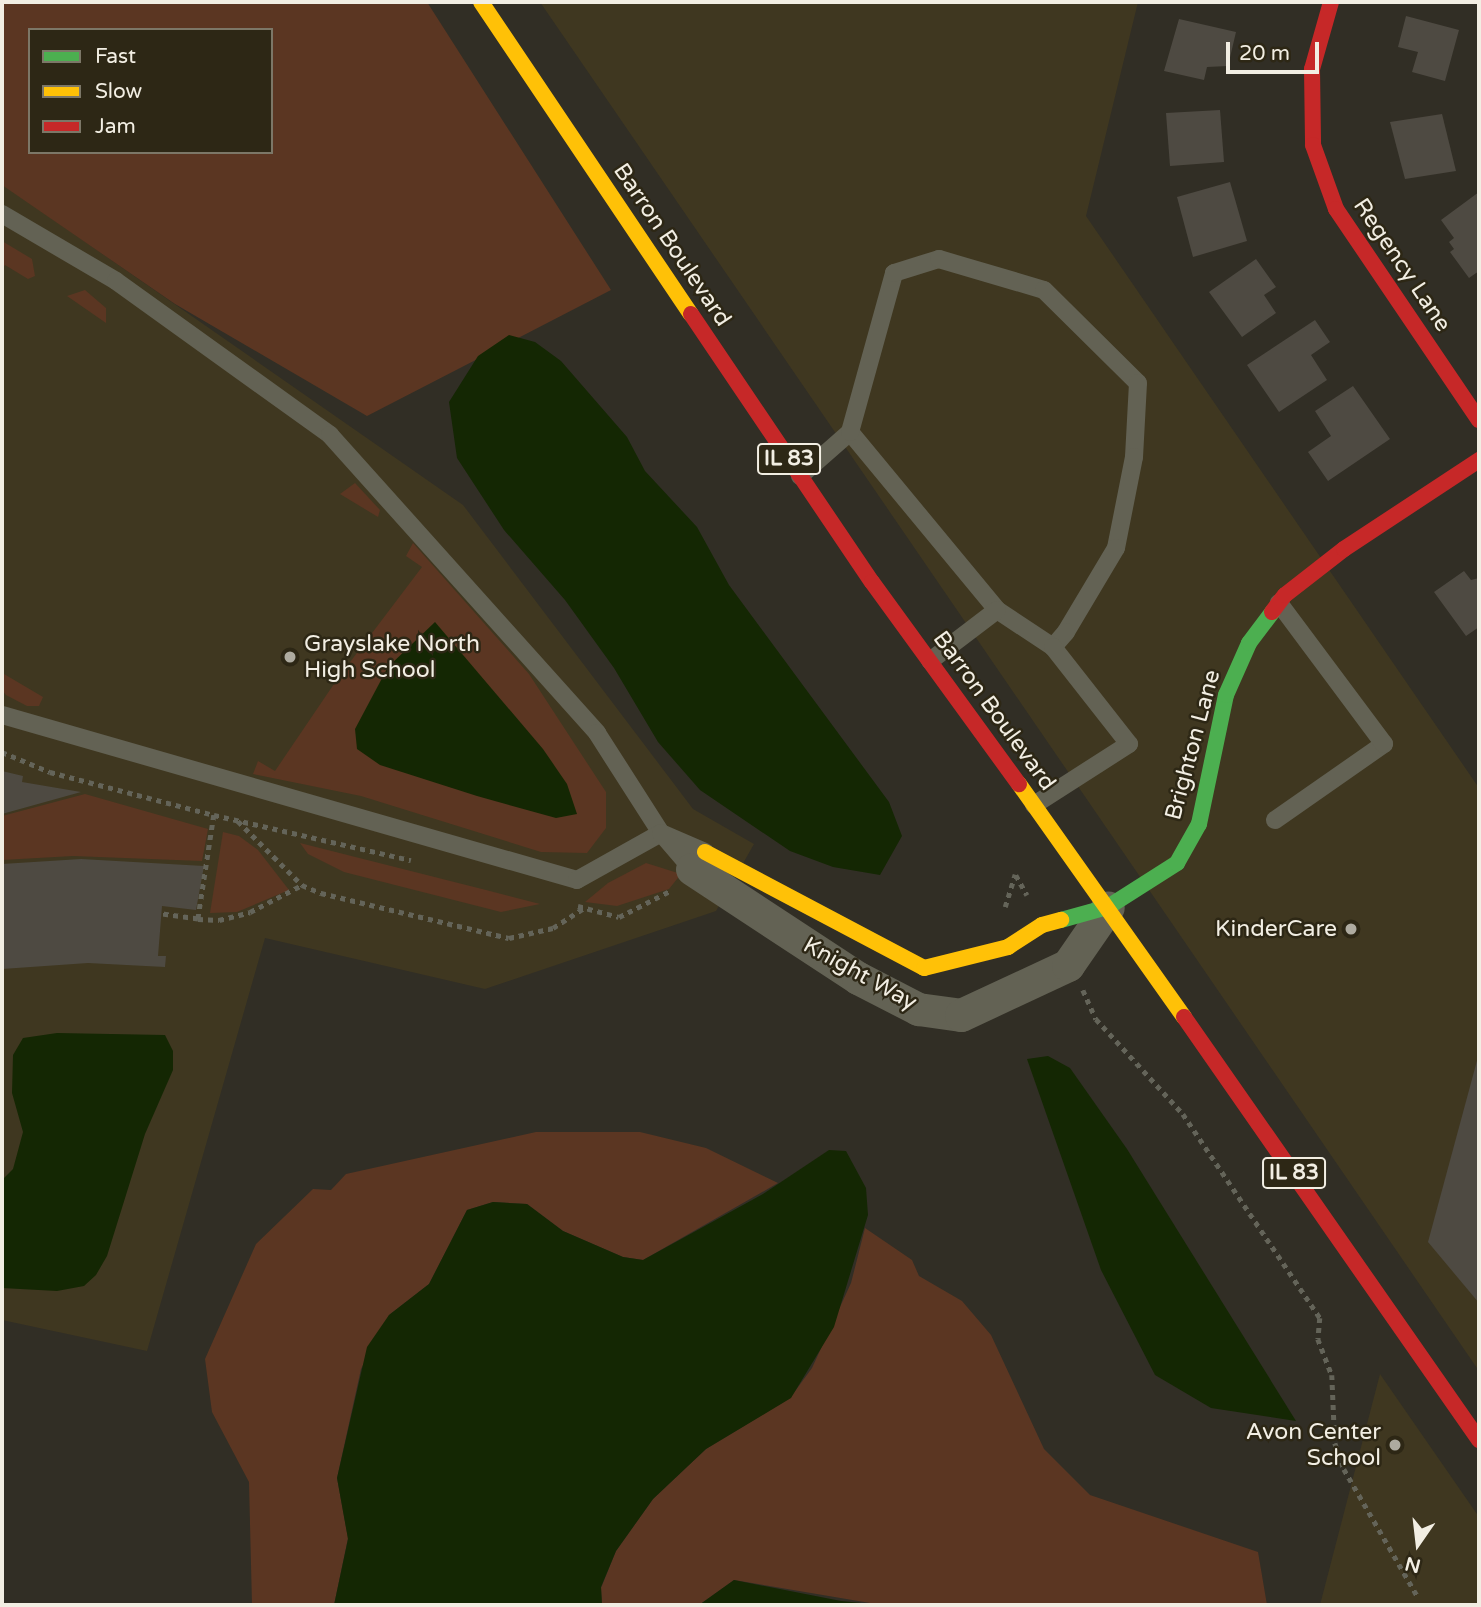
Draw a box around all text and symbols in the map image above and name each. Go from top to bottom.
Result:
legend [28,28,273,154]
scale bar [1229,28,1322,72]
text: 20 m [1239,41,1290,66]
text: Fast [95,44,136,69]
text: Slow [95,79,142,104]
text: Jam [95,114,136,139]
street label: Barron Boulevard [607,158,737,332]
street label: Regency Lane [1347,193,1457,337]
road number: IL 83 [756,442,822,476]
street label: Barron Boulevard [927,626,1061,796]
place label: Grayslake North High School [304,630,480,684]
marker: Grayslake North High School [282,649,298,665]
street label: Brighton Lane [1160,667,1226,823]
place label: KinderCare [1215,915,1337,943]
marker: KinderCare [1343,921,1359,937]
street label: Knight Way [798,931,922,1017]
road number: IL 83 [1261,1156,1327,1190]
place label: Avon Center School [1246,1418,1381,1472]
marker: Avon Center School [1387,1437,1403,1453]
north arrow [1383,1509,1453,1579]
text: N [1403,1552,1423,1577]

